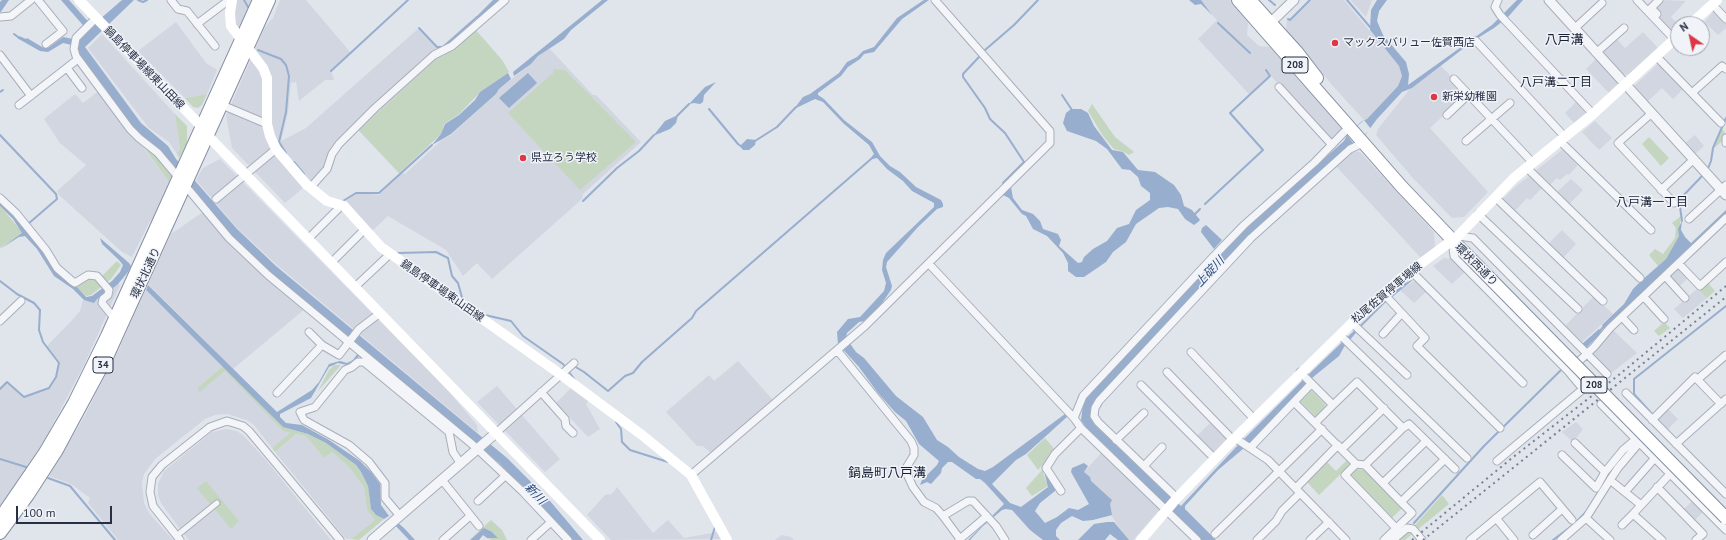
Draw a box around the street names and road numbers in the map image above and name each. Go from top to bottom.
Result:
street label: 鍋島停車場線東山田線 [101,24,187,112]
road number: 208 [1282,57,1308,73]
street label: 環状西通り [1452,241,1500,289]
street label: 環状北通り [128,245,164,301]
street label: 鍋島停車場東山田線 [398,257,486,325]
street label: 松尾佐賀停車場線 [1349,260,1425,326]
road number: 34 [93,357,113,373]
road number: 208 [1581,377,1607,393]

